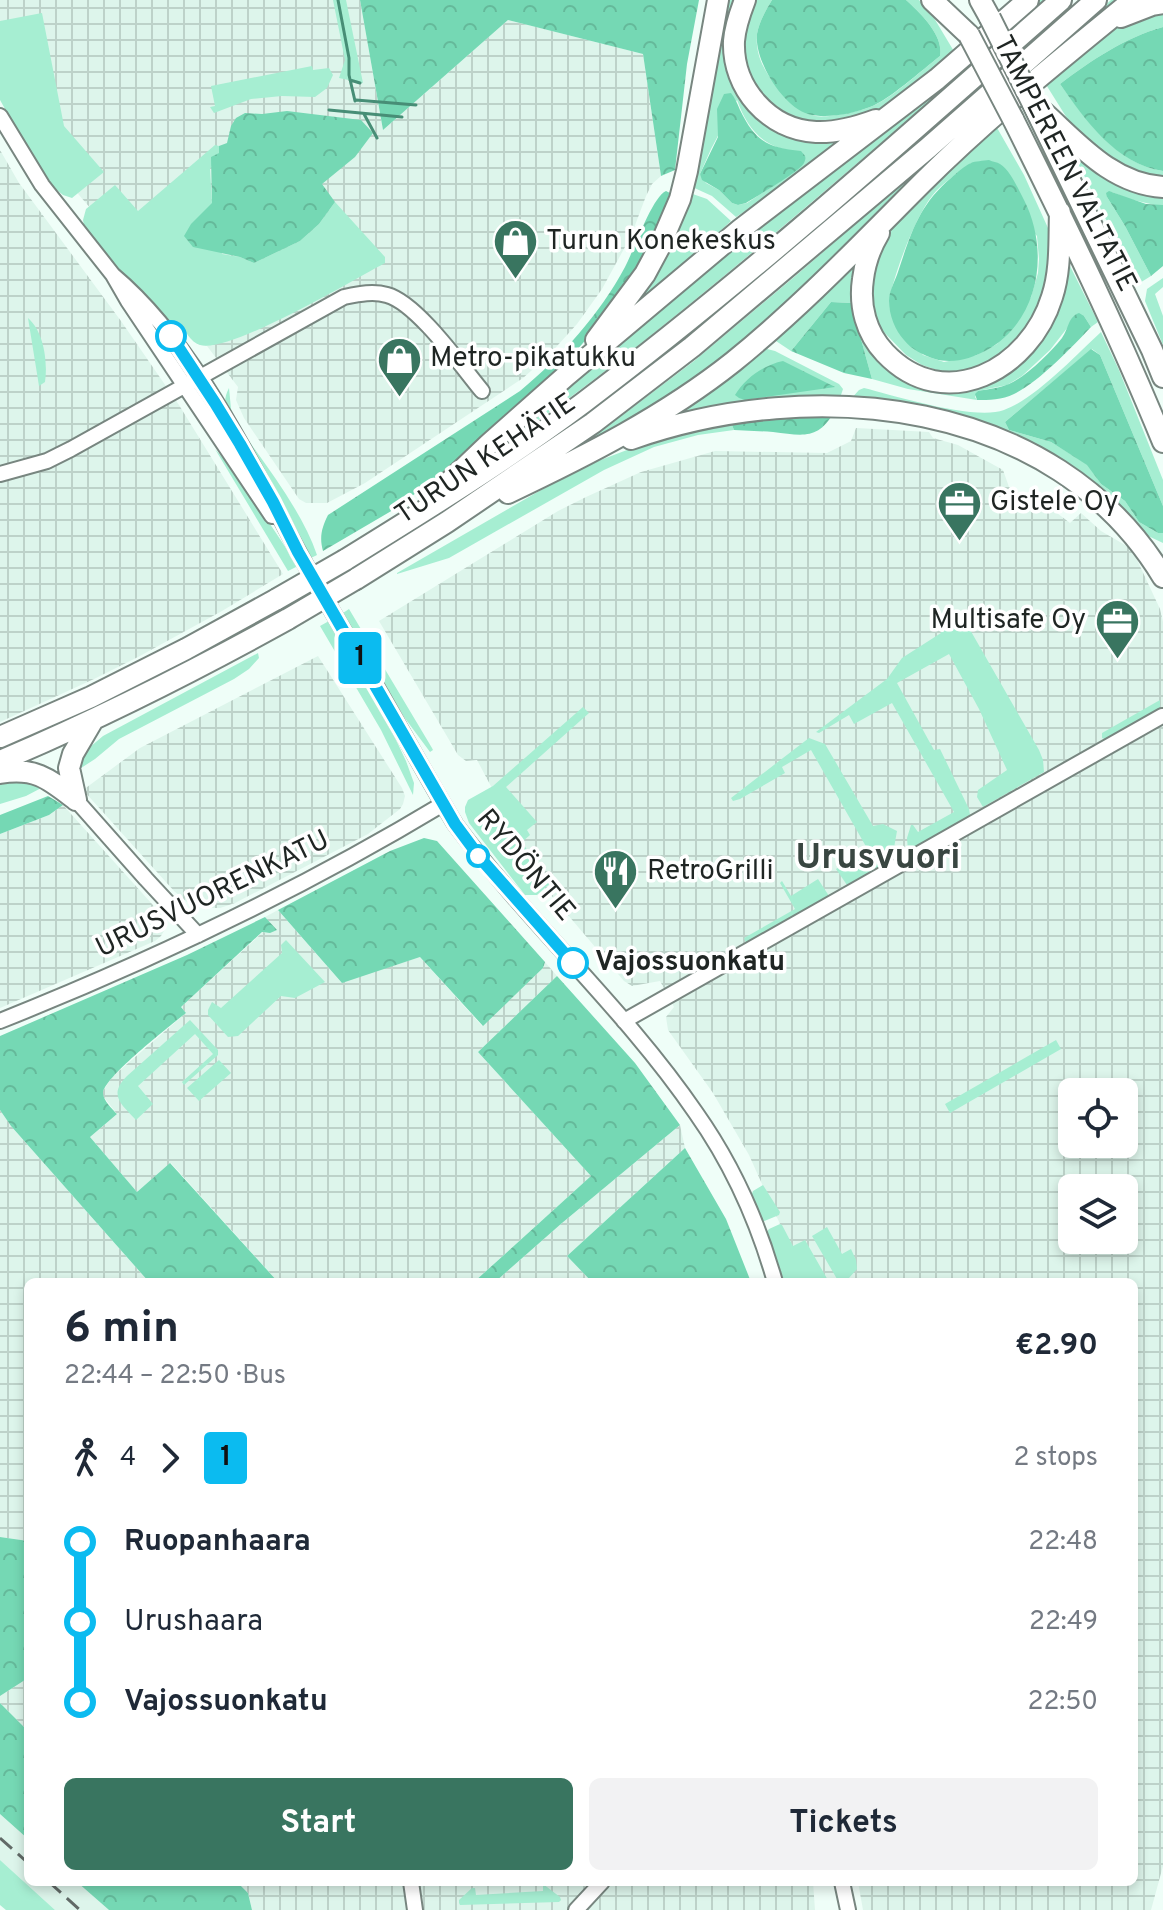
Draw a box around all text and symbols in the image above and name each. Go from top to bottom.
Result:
street label: TAMPEREEN VALTATIE [984,30,1144,298]
shop icon: Turun Konekeskus [491,218,539,281]
place label: Turun Konekeskus [546,224,776,260]
unlabelled marker [156,321,186,351]
shop icon: Metro-pikatukku [375,335,423,398]
place label: Metro-pikatukku [430,341,636,377]
street label: TURUN KEHÄTIE [388,385,583,534]
office icon: Gistele Oy [935,479,983,542]
place label: Gistele Oy [990,485,1119,521]
office icon: Multisafe Oy [1093,597,1141,660]
place label: Multisafe Oy [930,603,1086,639]
line badge: 1 [334,632,386,684]
text: 1 [354,640,366,676]
street label: RYDÖNTIE [468,801,584,929]
street label: URUSVUORENKATU [90,823,336,967]
district label: Urusvuori [796,836,961,882]
unlabelled marker [467,845,489,867]
restaurant icon: RetroGrilli [592,848,640,911]
place label: RetroGrilli [647,854,774,890]
place label: Vajossuonkatu [595,945,785,981]
marker: Vajossuonkatu [558,948,588,978]
map controls [1058,1078,1138,1254]
button: locate [1058,1078,1138,1158]
button: layers [1058,1174,1138,1254]
text: 6 min [64,1302,179,1358]
text: €2.90 [1015,1328,1098,1365]
text: 22:44 – 22:50 · Bus [64,1360,286,1393]
icon: walk [64,1436,108,1480]
icon: forward [148,1436,192,1480]
text: 1 [220,1440,231,1476]
text: 4 [120,1442,136,1475]
text: 2 stops [1013,1442,1098,1475]
text: Ruopanhaara [124,1524,311,1561]
text: 22:48 [1028,1526,1098,1559]
text: Urushaara [124,1604,263,1641]
text: 22:49 [1029,1606,1098,1639]
text: Vajossuonkatu [124,1684,328,1721]
text: 22:50 [1028,1686,1098,1719]
button: Start [64,1778,573,1870]
button: Tickets [589,1778,1098,1870]

